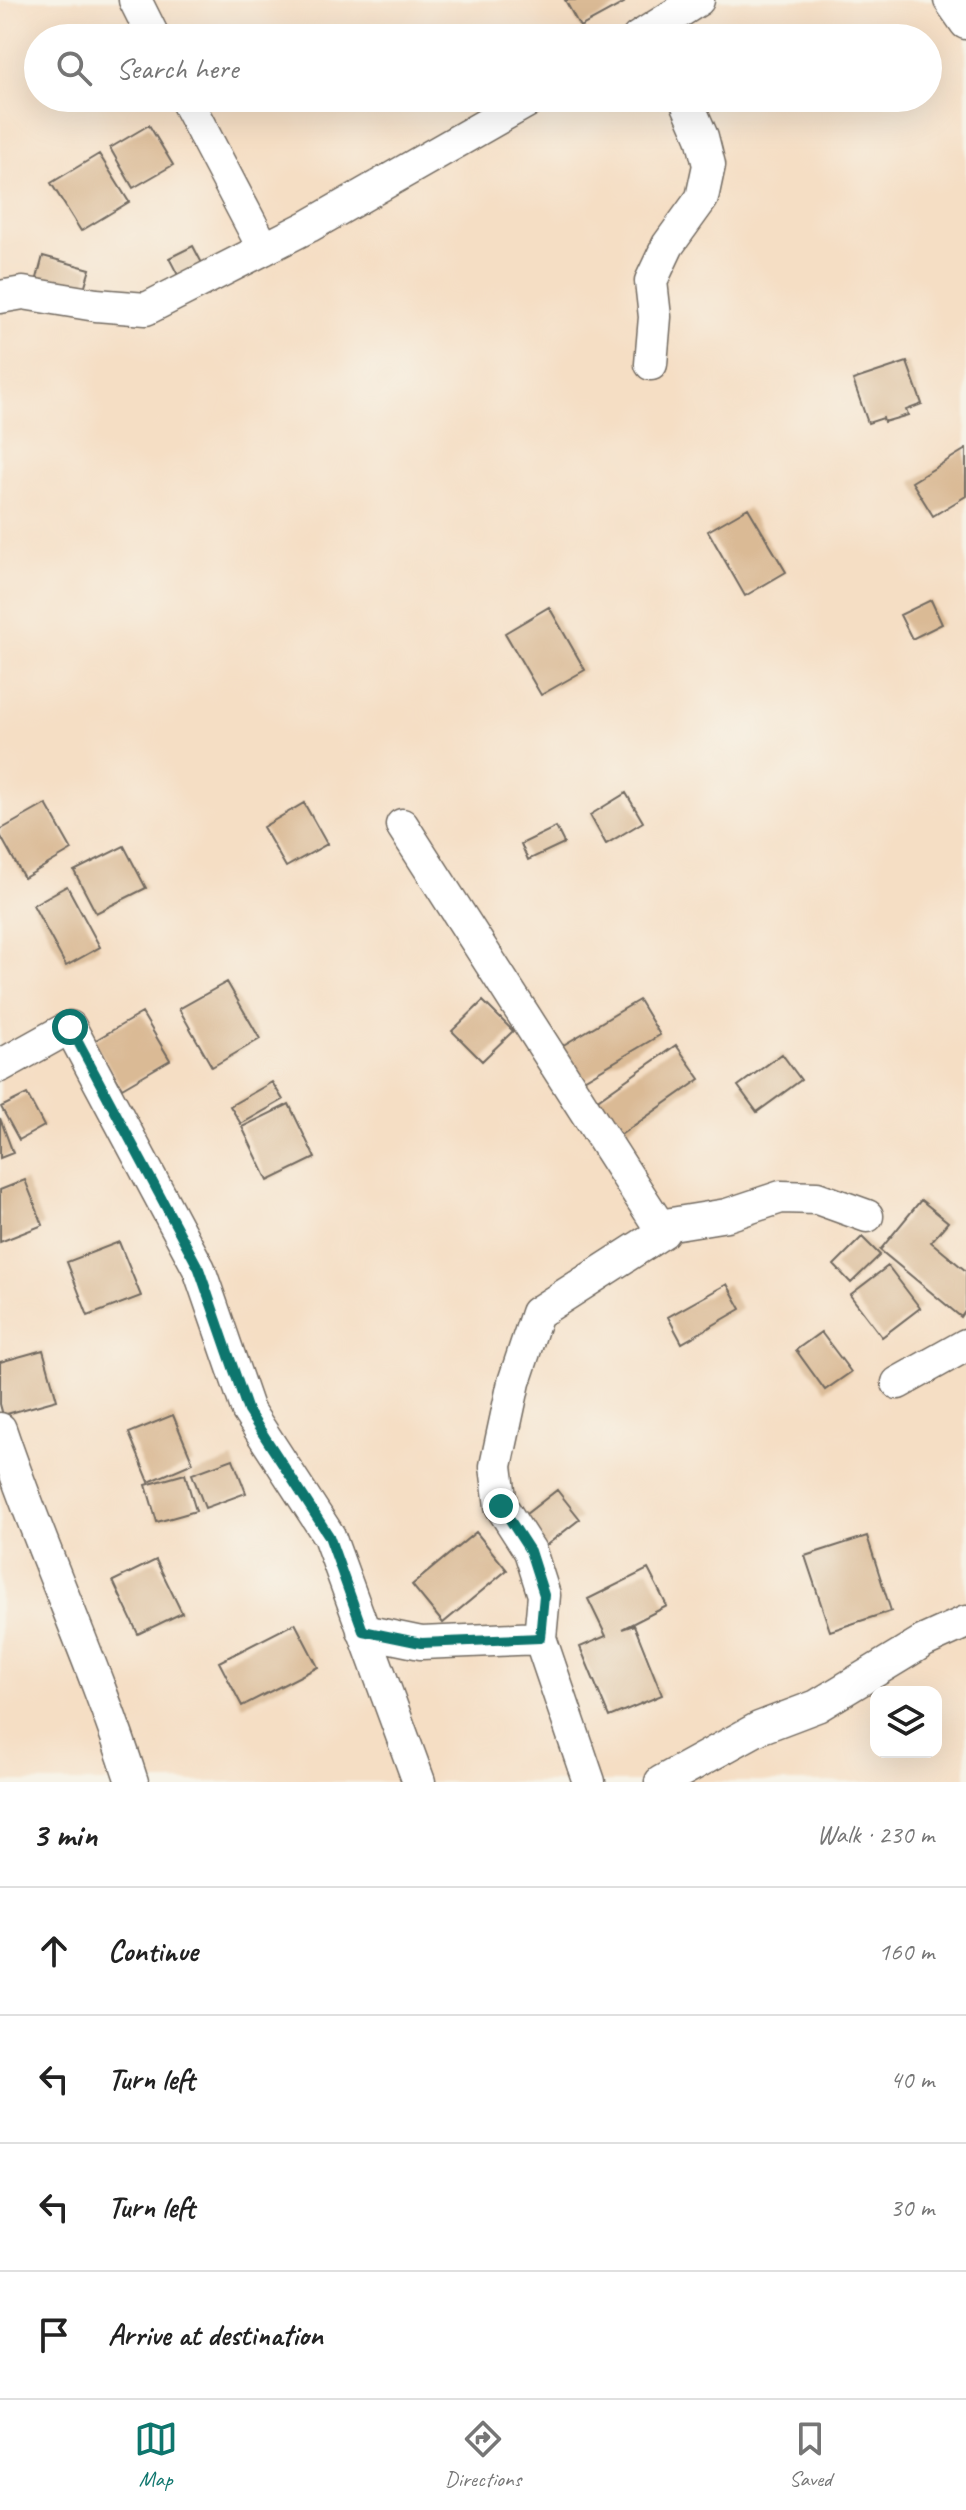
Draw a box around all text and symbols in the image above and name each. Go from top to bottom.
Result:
search box [24,24,942,112]
icon: search [52,46,96,90]
text: Search here [116,49,238,87]
route start [52,1009,88,1045]
route end [483,1488,519,1524]
map controls [870,1686,942,1758]
button: layers [870,1686,942,1758]
text: 3 min [32,1813,97,1856]
text: Walk · 230 m [817,1818,934,1851]
icon: ahead [32,1929,76,1973]
text: Continue [108,1932,198,1970]
text: 160 m [878,1935,934,1968]
icon: left [32,2057,76,2101]
text: Turn left [108,2060,195,2098]
text: 40 m [890,2063,934,2096]
icon: left [32,2185,76,2229]
text: Turn left [108,2188,195,2226]
text: 30 m [890,2191,934,2224]
icon: arrive [32,2313,76,2357]
text: Arrive at destination [108,2316,323,2354]
tab: Map [134,2417,178,2493]
tab: Directions [445,2417,521,2493]
tab: Saved [788,2417,832,2493]

